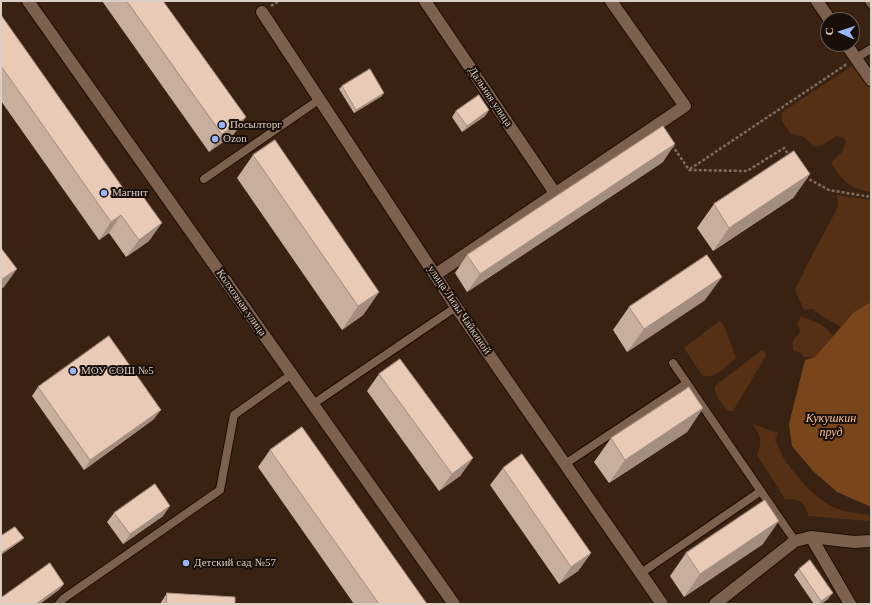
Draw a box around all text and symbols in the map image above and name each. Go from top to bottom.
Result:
north arrow [820,12,860,52]
text: С [823,27,835,36]
street label: Дальняя улица [465,65,515,129]
place label: Посылторг [230,118,282,132]
marker: Посылторг [217,120,227,130]
place label: Ozon [223,132,247,146]
marker: Ozon [210,134,220,144]
place label: Магнит [112,186,148,200]
marker: Магнит [99,188,109,198]
street label: улица Лизы Чайкиной [424,263,494,357]
street label: Колхозная улица [213,267,269,339]
place label: МОУ СОШ №5 [81,364,154,378]
marker: МОУ СОШ №5 [68,366,78,376]
water label: Кукушкин пруд [806,412,856,440]
place label: Детский сад №57 [194,556,276,570]
marker: Детский сад №57 [181,558,191,568]

